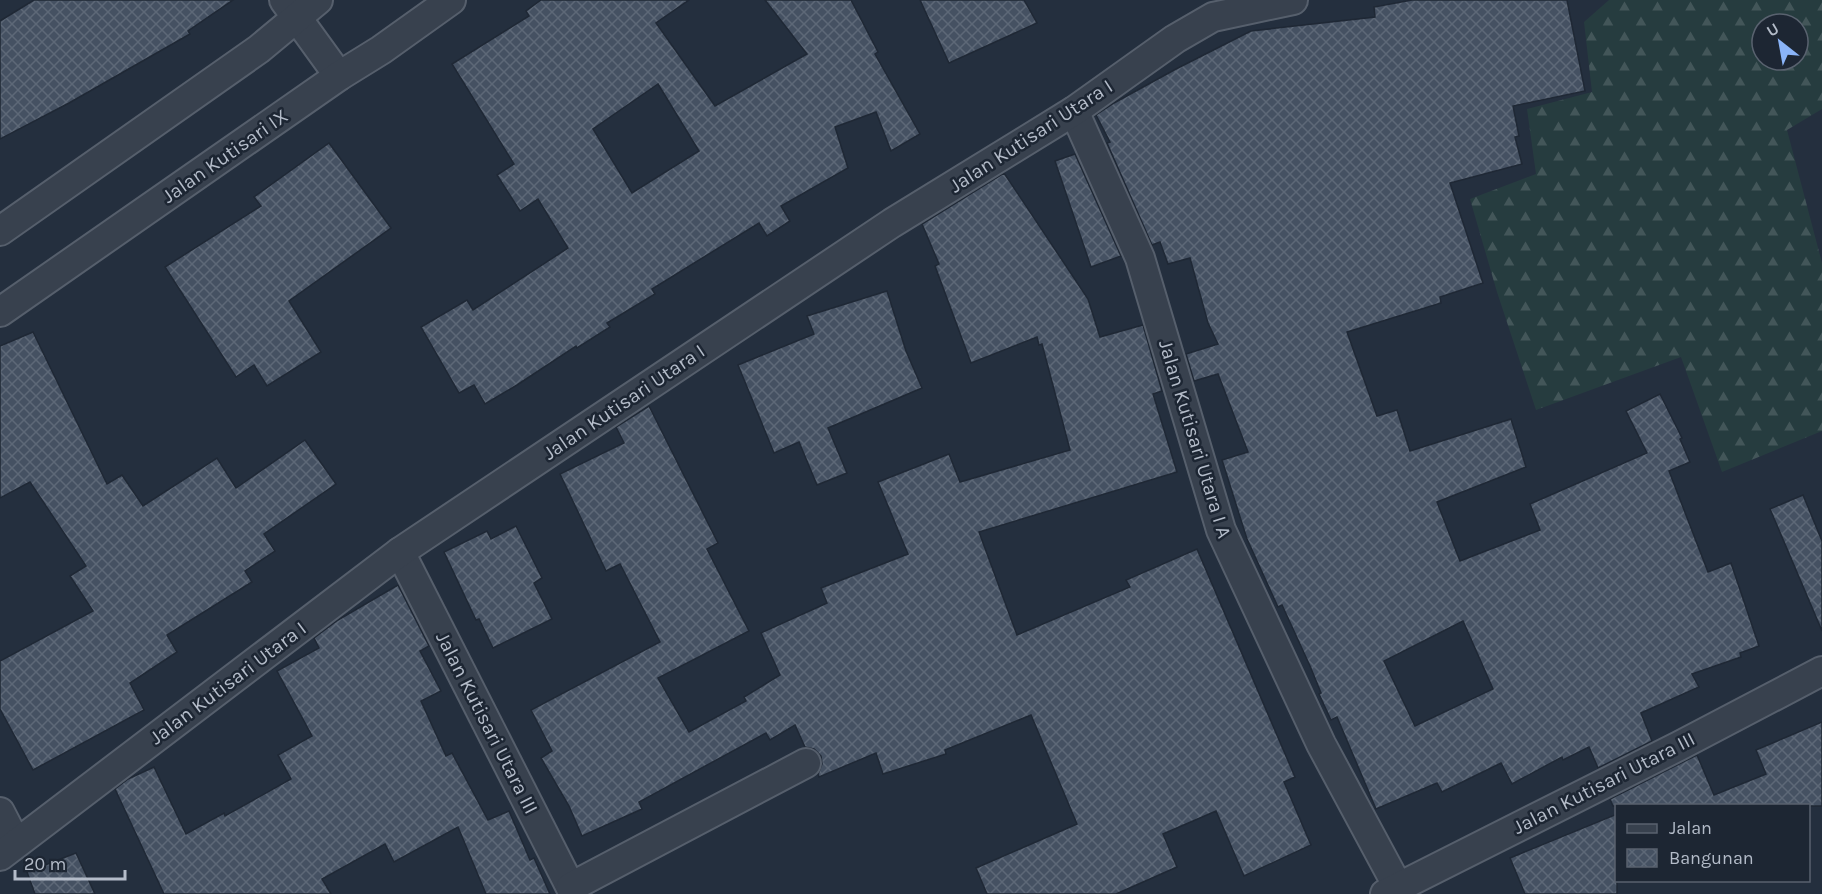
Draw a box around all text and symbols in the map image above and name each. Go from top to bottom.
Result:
north arrow [1750,12,1810,72]
text: U [1763,19,1782,41]
street label: Jalan Kutisari Utara I [945,75,1117,197]
street label: Jalan Kutisari IX [158,104,292,208]
street label: Jalan Kutisari Utara I A [1154,337,1236,541]
street label: Jalan Kutisari Utara I [539,339,709,465]
street label: Jalan Kutisari Utara I [145,617,311,749]
street label: Jalan Kutisari Utara III [431,628,543,818]
street label: Jalan Kutisari Utara III [1509,727,1699,839]
legend [1615,804,1810,882]
scale bar [15,843,124,881]
text: Bangunan [1669,847,1754,869]
text: 20 m [24,853,66,875]

